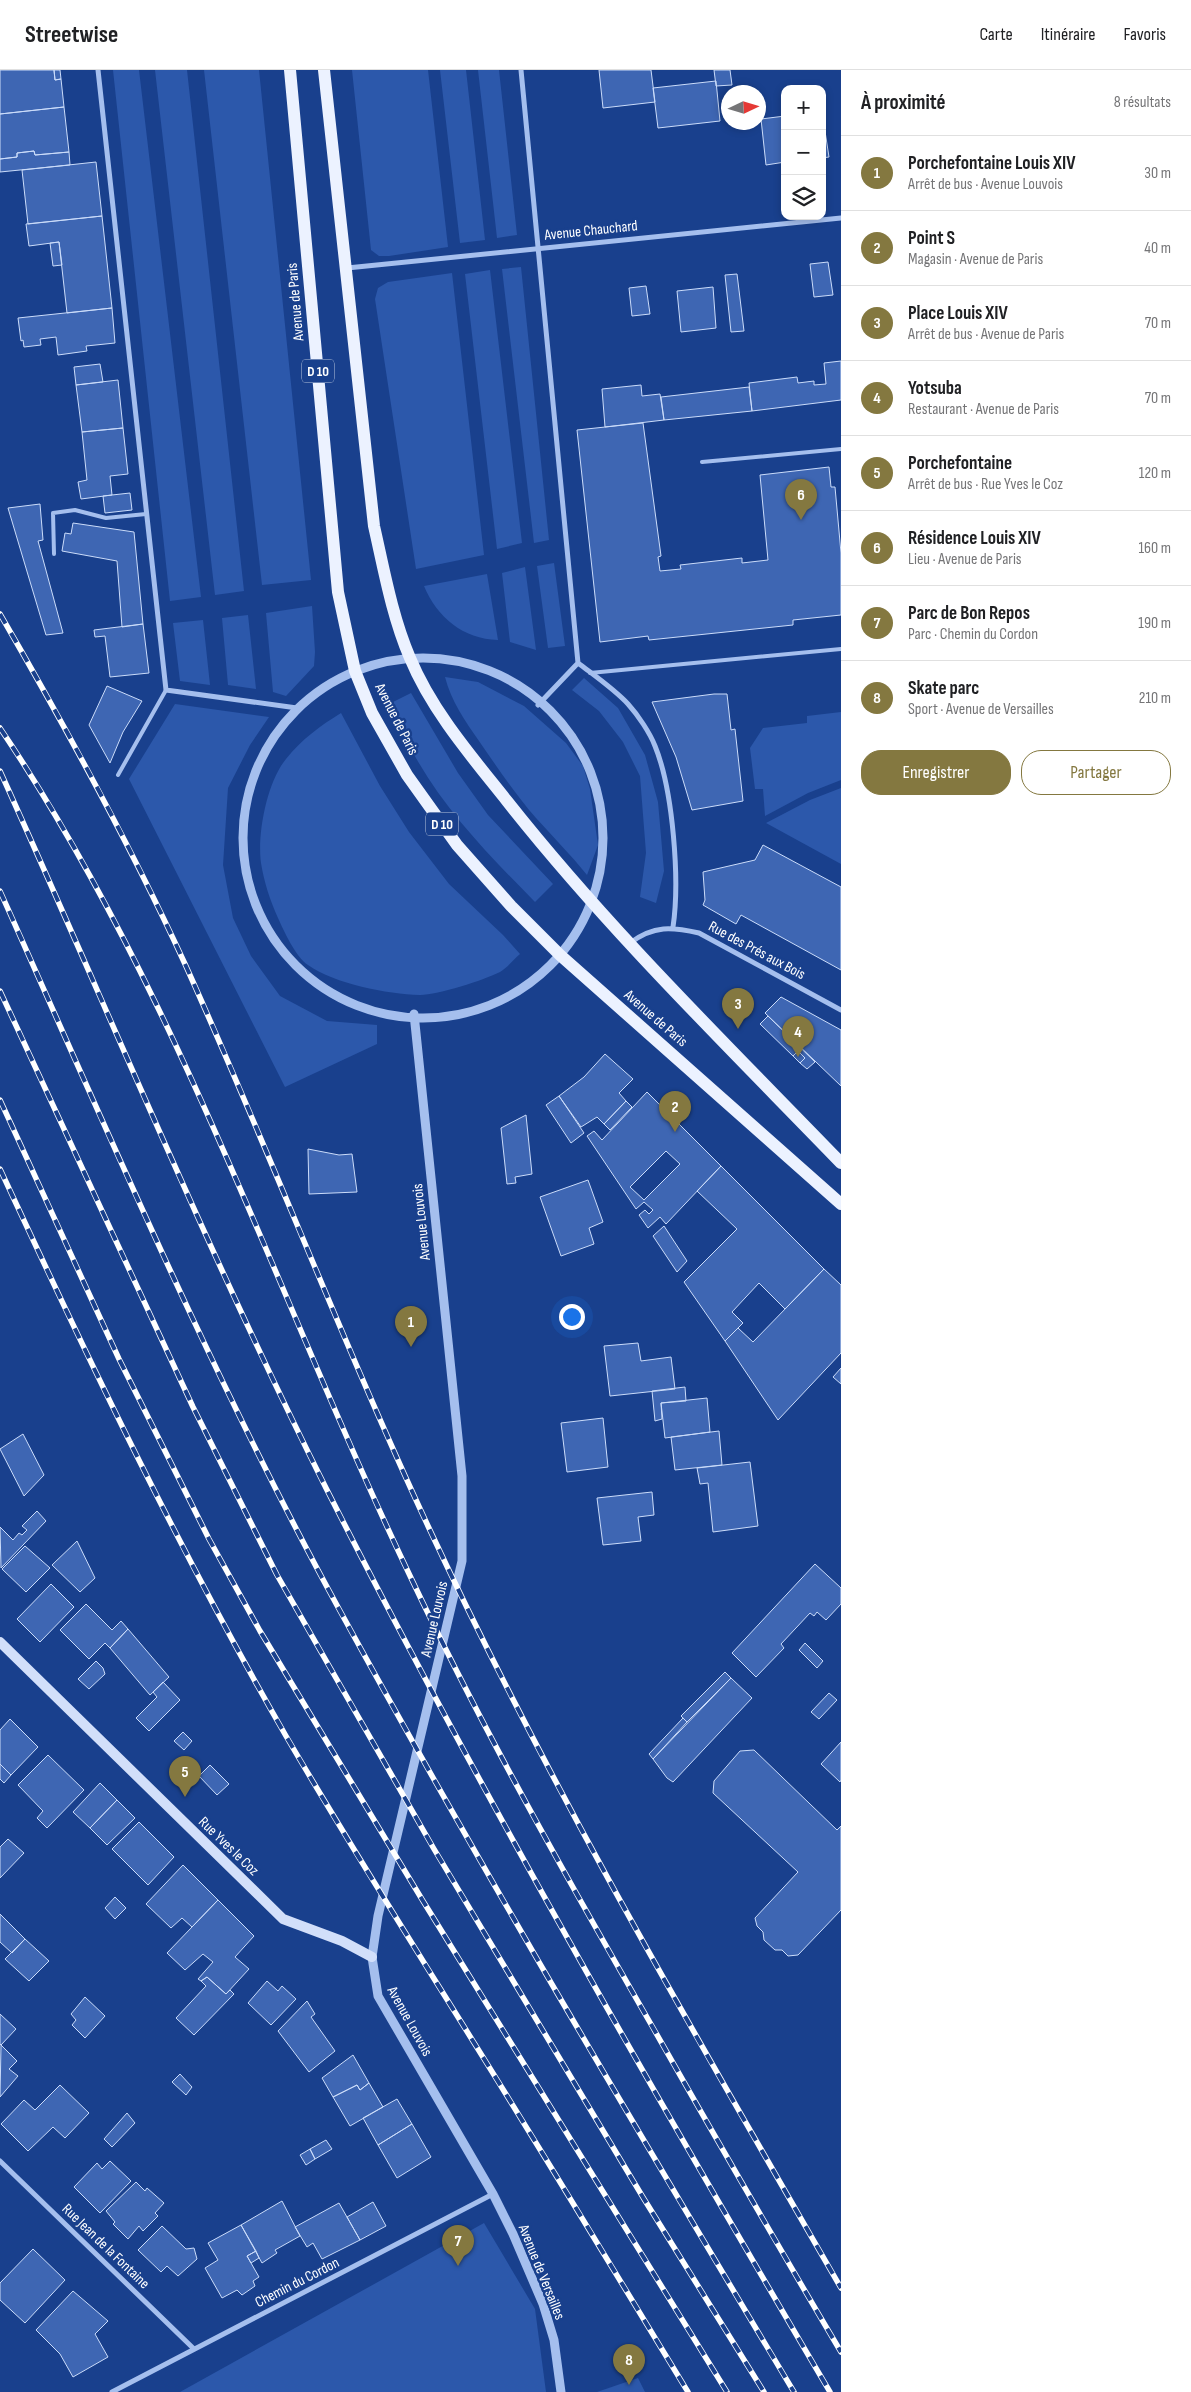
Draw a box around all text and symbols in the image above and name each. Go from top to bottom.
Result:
text: Streetwise [25,20,118,49]
text: Carte [979,24,1013,45]
text: Itinéraire [1041,24,1095,45]
text: Favoris [1123,24,1166,45]
north arrow [721,85,766,130]
map controls [781,85,826,220]
button: + [781,85,826,130]
text: À proximité [861,90,946,115]
text: 8 résultats [1114,93,1171,112]
button: − [781,130,826,175]
text: Porchefontaine Louis XIV [908,152,1075,175]
text: 1 [874,164,880,183]
text: 30 m [1144,164,1171,183]
button: layers [781,175,826,220]
text: Arrêt de bus · Avenue Louvois [908,175,1063,194]
street label: Avenue Chauchard [543,216,638,245]
text: Point S [908,227,955,250]
text: 2 [873,239,881,258]
text: 40 m [1144,239,1171,258]
text: Magasin · Avenue de Paris [908,250,1043,269]
street label: Avenue de Paris [283,262,308,343]
text: Place Louis XIV [908,302,1008,325]
text: 3 [873,314,881,333]
text: 70 m [1145,314,1171,333]
text: Arrêt de bus · Avenue de Paris [908,325,1064,344]
road number: D 10 [302,360,334,382]
text: Yotsuba [908,377,962,400]
text: 4 [873,389,881,408]
text: 70 m [1145,389,1171,408]
text: Restaurant · Avenue de Paris [908,400,1059,419]
text: Porchefontaine [908,452,1012,475]
text: 5 [873,464,881,483]
text: 120 m [1139,464,1171,483]
text: Arrêt de bus · Rue Yves le Coz [908,475,1063,494]
pin: 6 [785,479,817,520]
text: Résidence Louis XIV [908,527,1041,550]
text: 6 [873,539,881,558]
text: 160 m [1138,539,1171,558]
text: Lieu · Avenue de Paris [908,550,1022,569]
text: Parc de Bon Repos [908,602,1030,625]
text: 7 [874,614,880,633]
text: 190 m [1138,614,1171,633]
text: Parc · Chemin du Cordon [908,625,1038,644]
text: Skate parc [908,677,979,700]
street label: Avenue de Paris [370,679,423,758]
text: 8 [873,689,881,708]
text: 210 m [1139,689,1171,708]
text: Sport · Avenue de Versailles [908,700,1054,719]
button: Enregistrer [861,750,1011,795]
button: Partager [1021,750,1171,795]
road number: D 10 [426,812,458,836]
street label: Rue des Prés aux Bois [705,917,808,984]
street label: Avenue de Paris [619,985,691,1051]
pin: 3 [722,988,754,1029]
pin: 4 [782,1016,814,1057]
pin: 2 [659,1091,691,1132]
street label: Avenue Louvois [408,1183,435,1262]
your location [559,1304,585,1330]
pin: 1 [395,1306,427,1347]
street label: Avenue Louvois [416,1579,452,1660]
pin: 5 [169,1756,201,1797]
street label: Rue Yves le Coz [194,1813,263,1880]
street label: Avenue Louvois [382,1982,437,2060]
street label: Rue Jean de la Fontaine [58,2200,153,2293]
street label: Avenue de Versailles [513,2221,569,2323]
pin: 7 [442,2225,474,2266]
street label: Chemin du Cordon [252,2253,343,2312]
pin: 8 [613,2344,645,2385]

